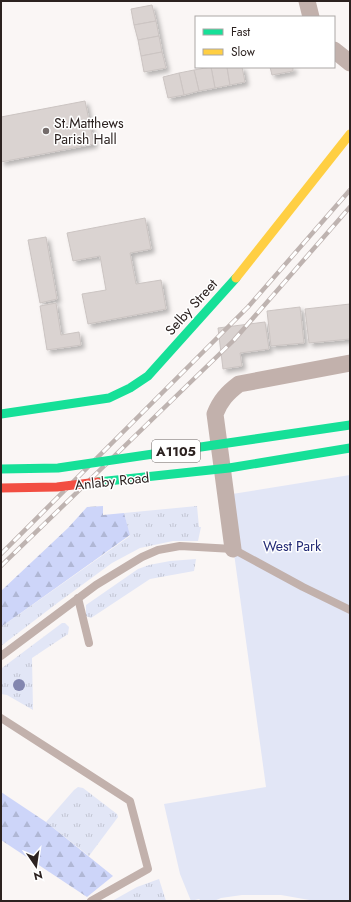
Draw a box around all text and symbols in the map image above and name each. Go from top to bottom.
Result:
legend [195,16,335,68]
text: Fast [231,23,250,41]
text: Slow [231,43,256,61]
place label: St.Matthews Parish Hall [54,113,124,149]
marker: St.Matthews Parish Hall [41,126,51,136]
street label: Selby Street [160,274,222,340]
road number: A1105 [152,440,200,462]
street label: Anlaby Road [74,467,150,495]
park label: West Park [263,536,322,556]
north arrow [16,846,56,886]
text: N [32,867,44,885]

